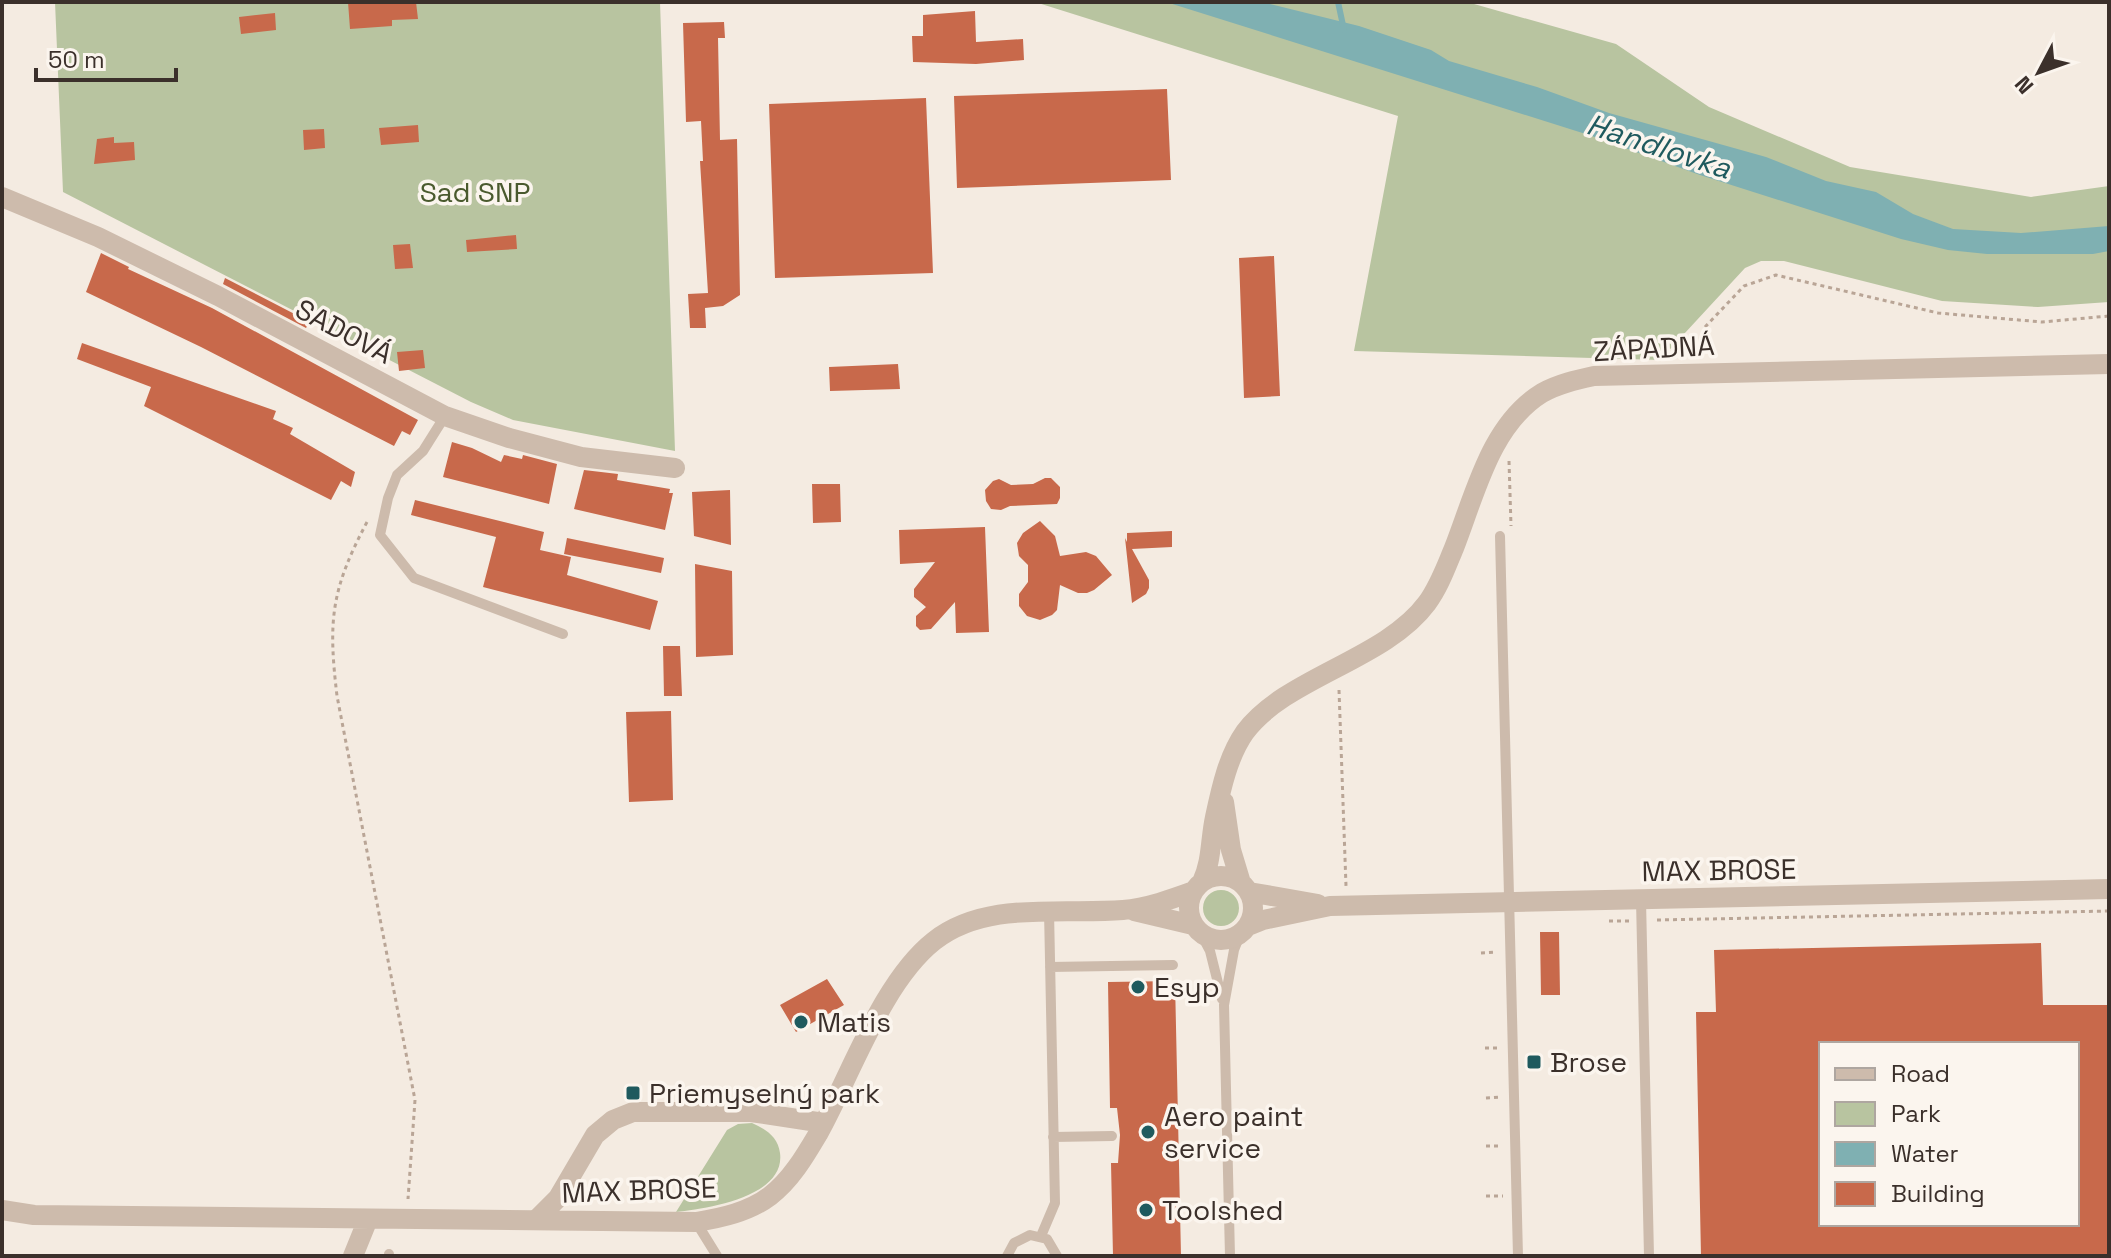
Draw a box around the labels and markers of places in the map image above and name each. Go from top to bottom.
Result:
place label: Esyp [1154,969,1220,1005]
marker: Esyp [1129,978,1147,996]
place label: Matis [817,1004,891,1040]
marker: Matis [792,1013,810,1031]
place label: Brose [1550,1044,1627,1080]
marker: Brose [1525,1053,1543,1071]
place label: Priemyselný park [649,1075,880,1111]
marker: Priemyselný park [624,1084,642,1102]
place label: Aero paint service [1164,1098,1303,1166]
marker: Aero paint service [1139,1123,1157,1141]
place label: Toolshed [1162,1192,1284,1228]
marker: Toolshed [1137,1201,1155,1219]

